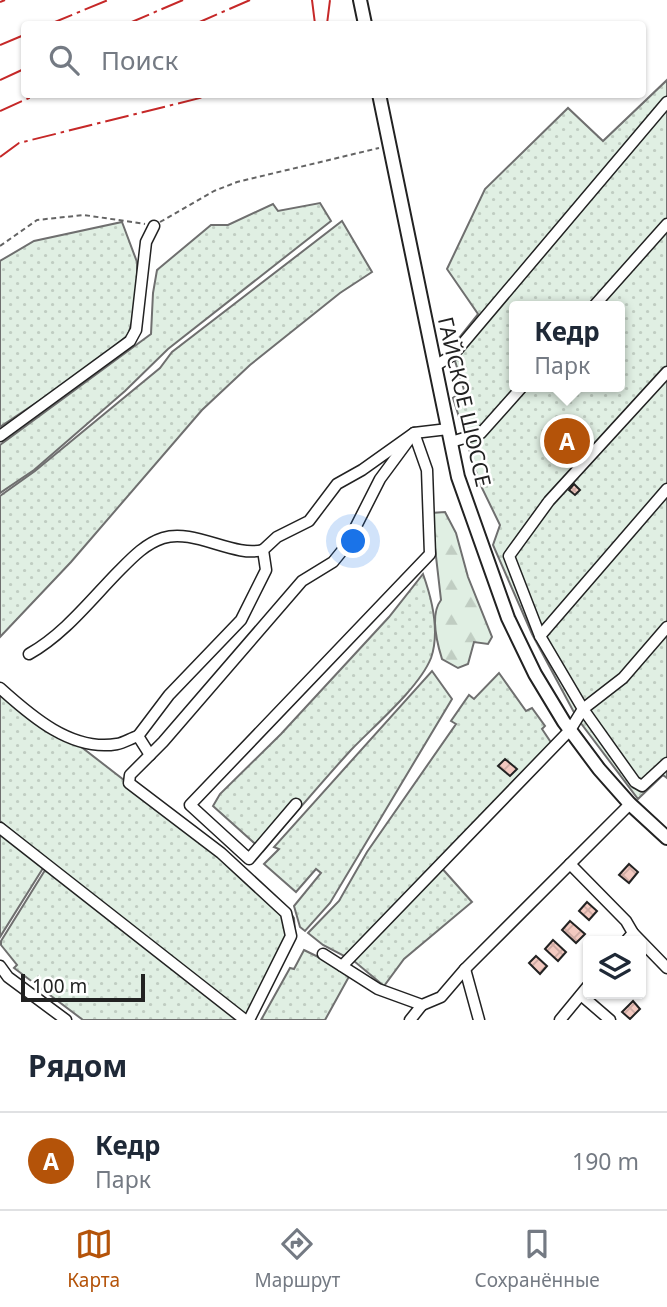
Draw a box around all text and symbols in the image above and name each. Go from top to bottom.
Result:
search box [21,21,646,98]
icon: search [45,41,83,79]
text: Поиск [101,42,178,78]
popup [509,301,625,392]
text: Кедр [534,313,600,349]
street label: ГАЙСКОЕ ШОССЕ [432,314,498,490]
text: Парк [534,349,590,381]
pin: A [544,415,590,467]
your location [336,524,370,558]
map controls [583,936,646,999]
button: layers [583,936,646,999]
scale bar [21,971,145,1003]
text: 100 m [32,973,87,999]
text: Рядом [28,1045,127,1086]
text: Кедр [95,1127,161,1163]
text: A [43,1145,59,1177]
text: 190 m [572,1145,639,1177]
text: Парк [95,1163,151,1195]
tab: Карта [67,1225,120,1293]
tab: Маршрут [254,1225,340,1293]
tab: Сохранённые [475,1225,600,1293]

